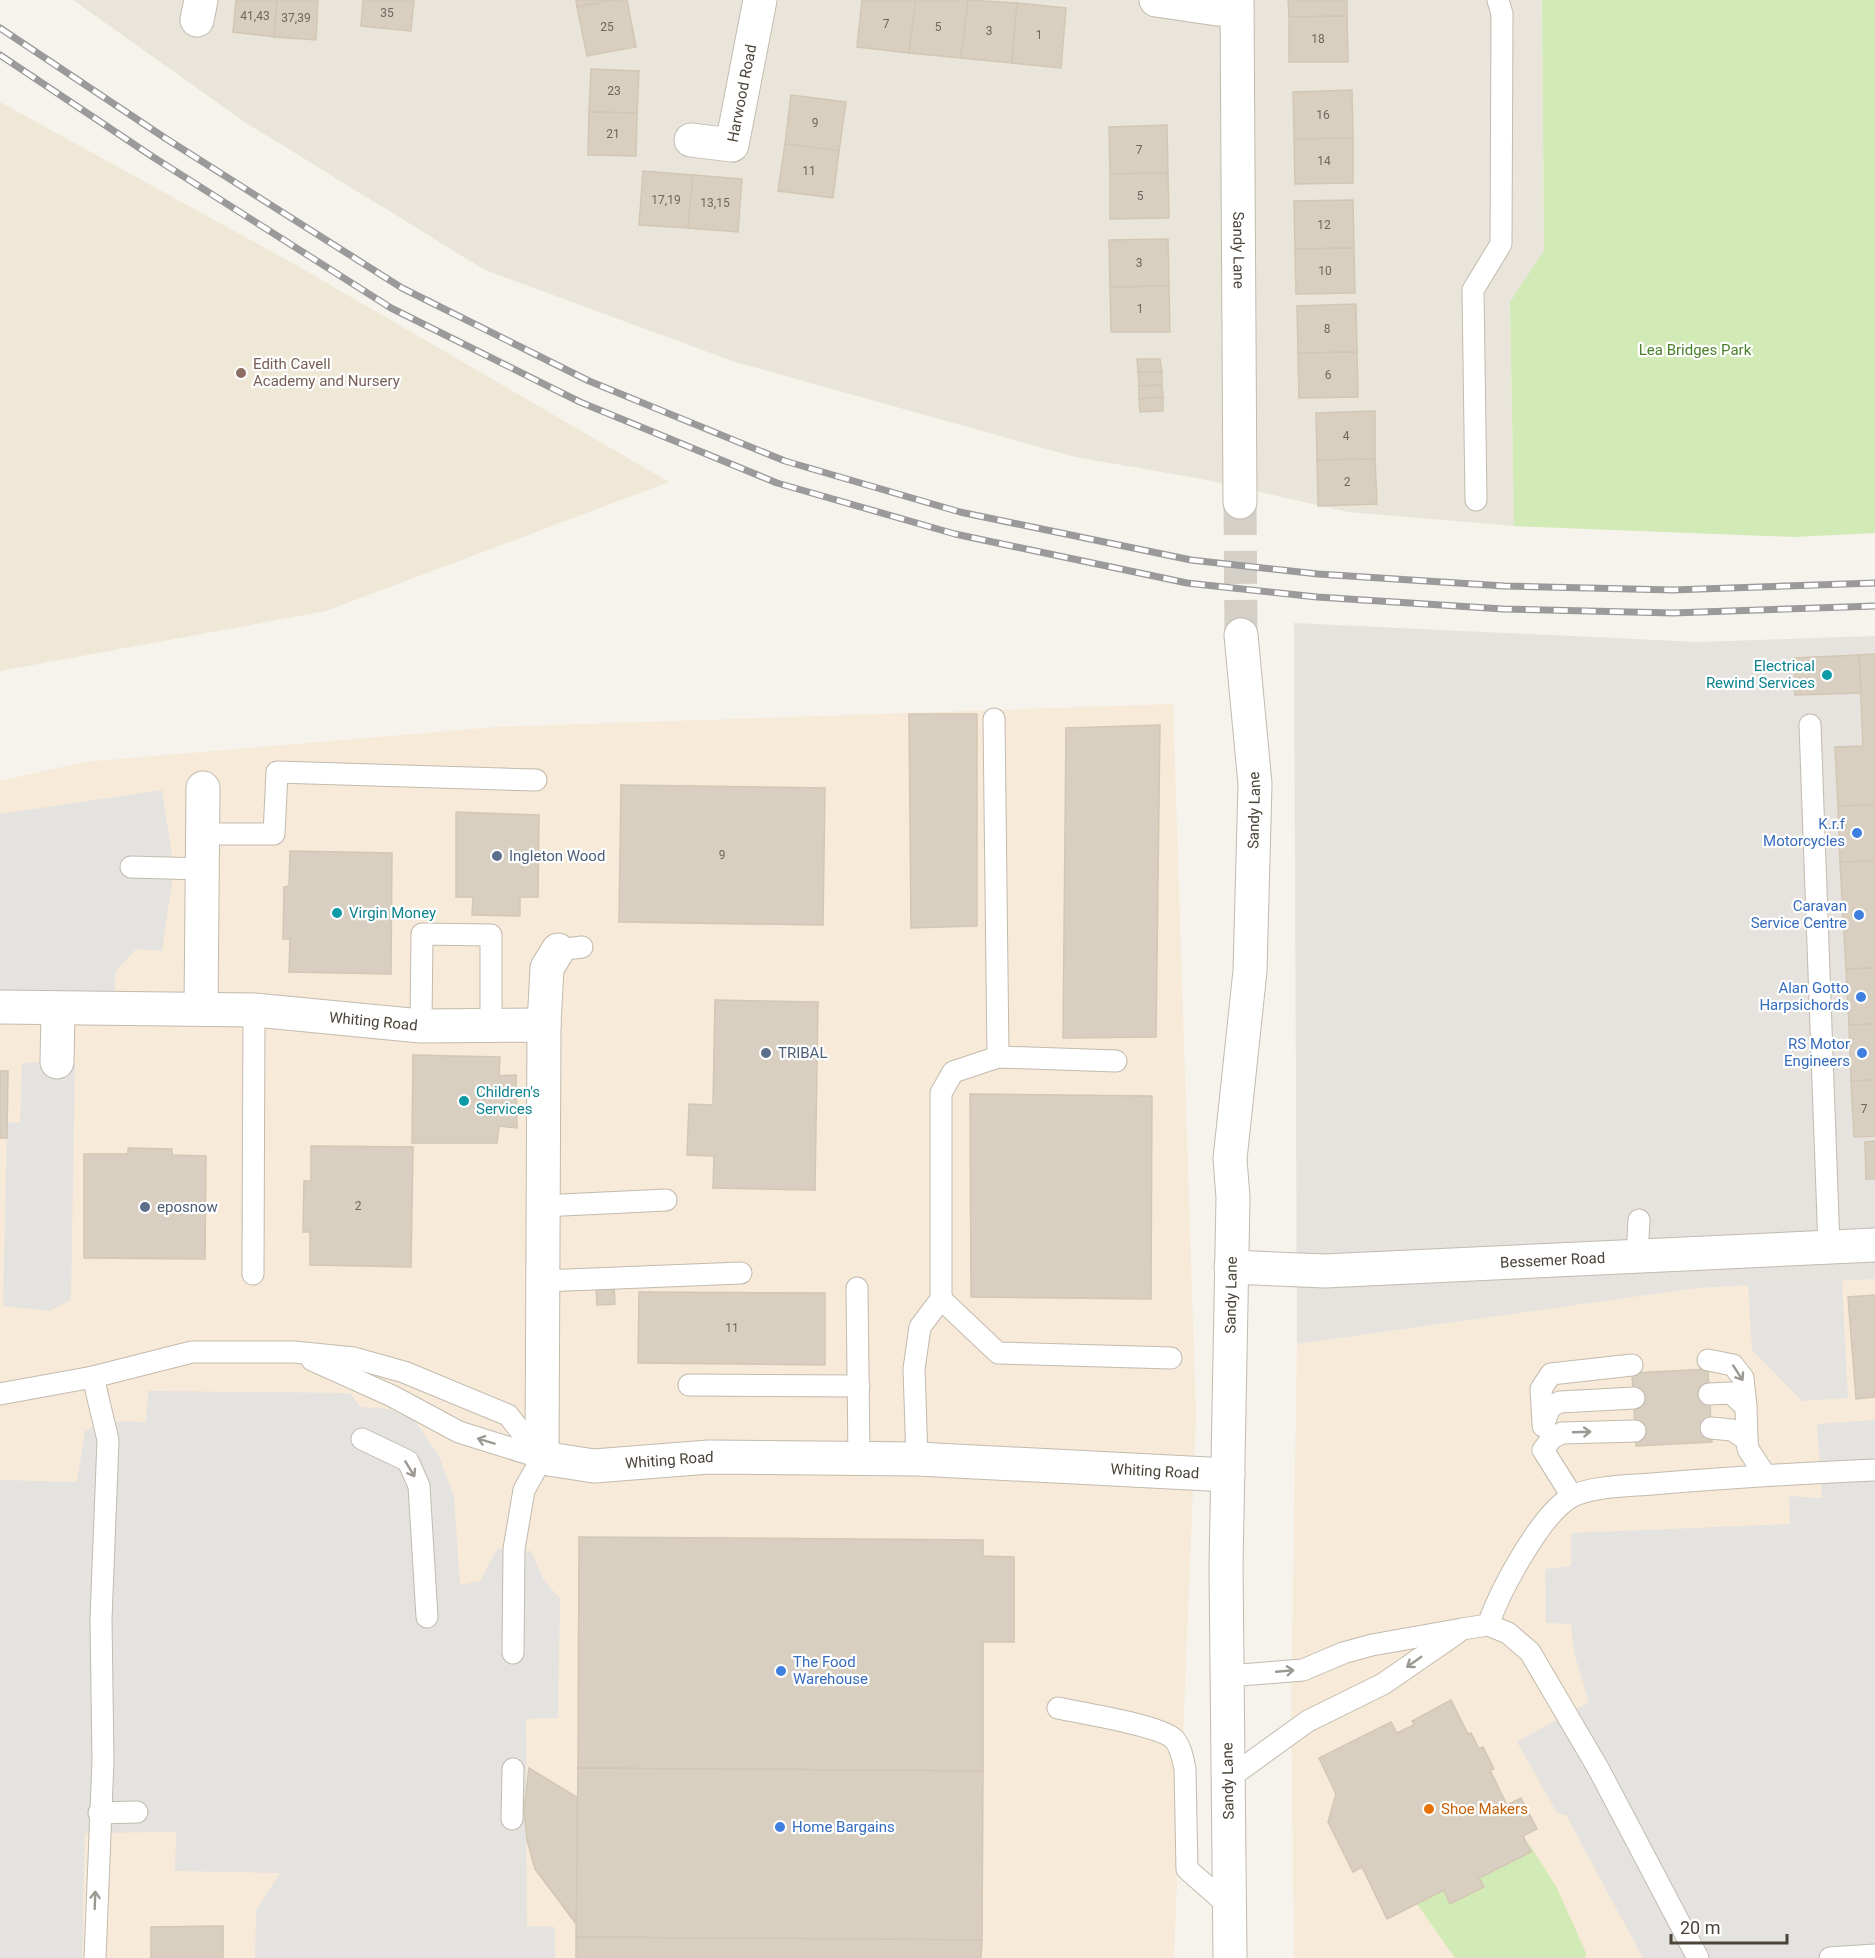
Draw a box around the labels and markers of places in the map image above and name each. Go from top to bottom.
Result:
place label: Edith Cavell Academy and Nursery [253,355,400,390]
marker: Edith Cavell Academy and Nursery [234,366,248,380]
place label: Electrical Rewind Services [1706,657,1815,692]
marker: Electrical Rewind Services [1820,668,1834,682]
place label: K.r.f Motorcycles [1763,815,1846,850]
marker: K.r.f Motorcycles [1850,826,1864,840]
place label: Ingleton Wood [509,847,605,865]
marker: Ingleton Wood [490,849,504,863]
place label: Caravan Service Centre [1751,897,1847,932]
place label: Virgin Money [349,904,436,922]
marker: Virgin Money [330,906,344,920]
marker: Caravan Service Centre [1852,908,1866,922]
place label: Alan Gotto Harpsichords [1759,979,1849,1014]
marker: Alan Gotto Harpsichords [1854,990,1868,1004]
place label: RS Motor Engineers [1784,1035,1850,1070]
place label: TRIBAL [778,1044,827,1062]
marker: TRIBAL [759,1046,773,1060]
marker: RS Motor Engineers [1855,1046,1869,1060]
place label: Children's Services [476,1083,540,1118]
marker: Children's Services [457,1094,471,1108]
place label: eposnow [157,1198,218,1216]
marker: eposnow [138,1200,152,1214]
place label: The Food Warehouse [793,1653,868,1688]
marker: The Food Warehouse [774,1664,788,1678]
place label: Shoe Makers [1441,1800,1528,1818]
marker: Shoe Makers [1422,1802,1436,1816]
place label: Home Bargains [792,1818,895,1836]
marker: Home Bargains [773,1820,787,1834]

